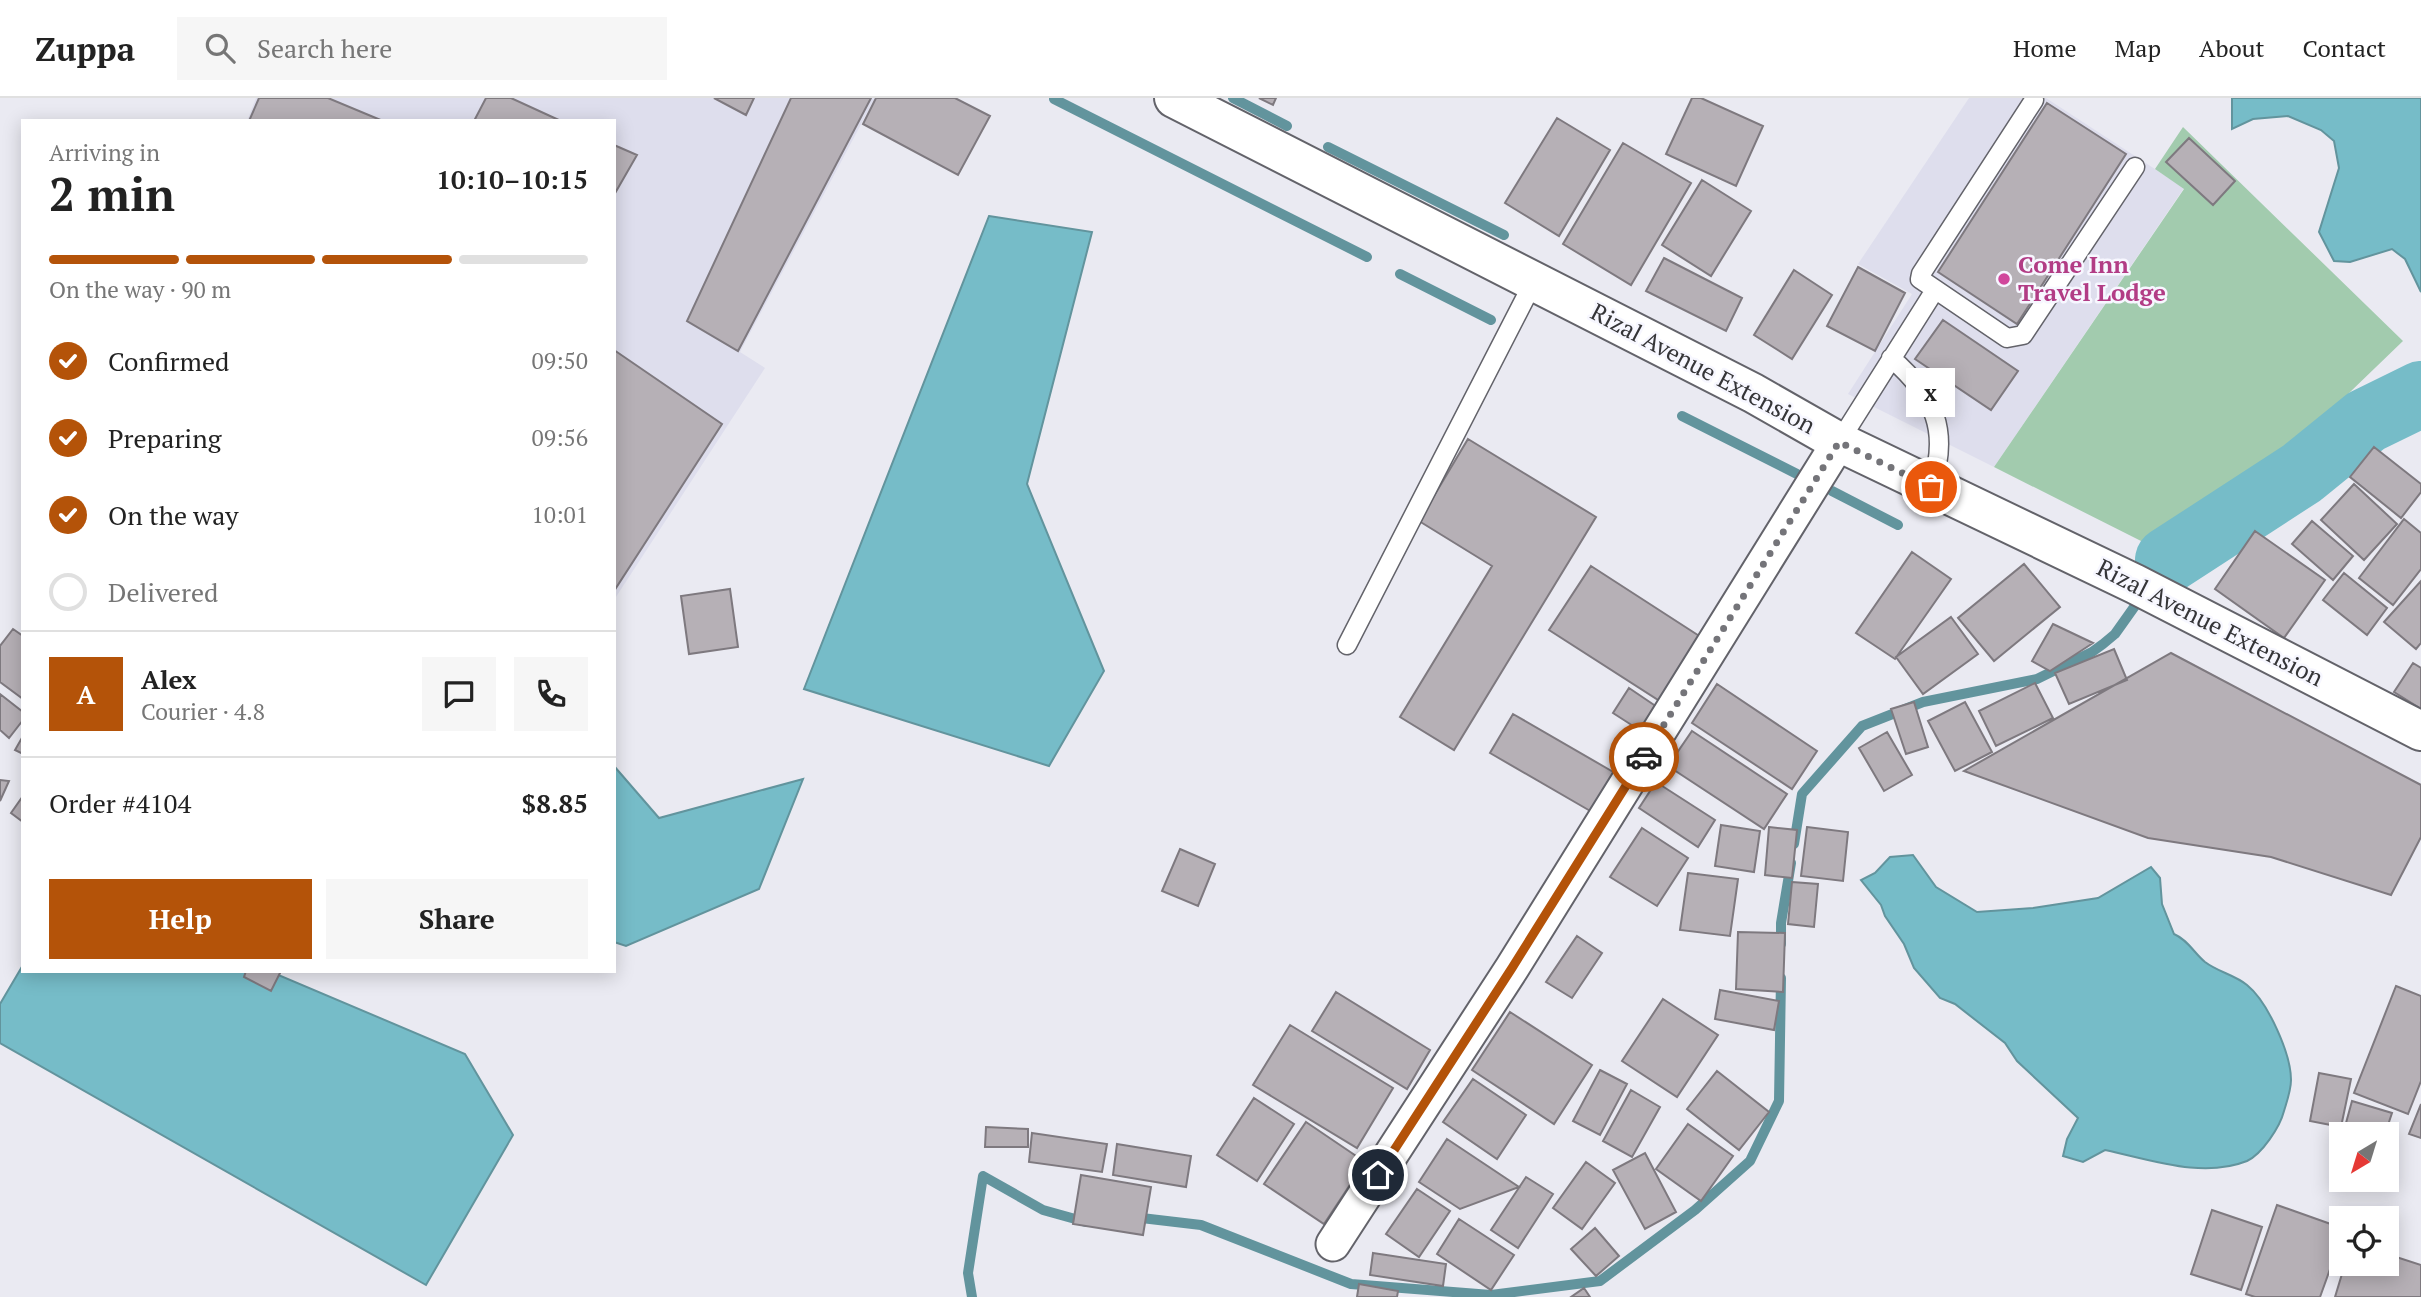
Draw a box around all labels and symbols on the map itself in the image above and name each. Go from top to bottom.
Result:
place label: Come Inn Travel Lodge [2018,248,2166,308]
marker: Come Inn Travel Lodge [1996,271,2012,287]
street label: Rizal Avenue Extension [1586,295,1821,441]
callout: x [1906,368,1955,417]
pin [1901,457,1961,517]
street label: Rizal Avenue Extension [2092,551,2329,693]
courier [1609,722,1679,792]
north arrow [2329,1122,2399,1192]
pin [1348,1145,1408,1205]

